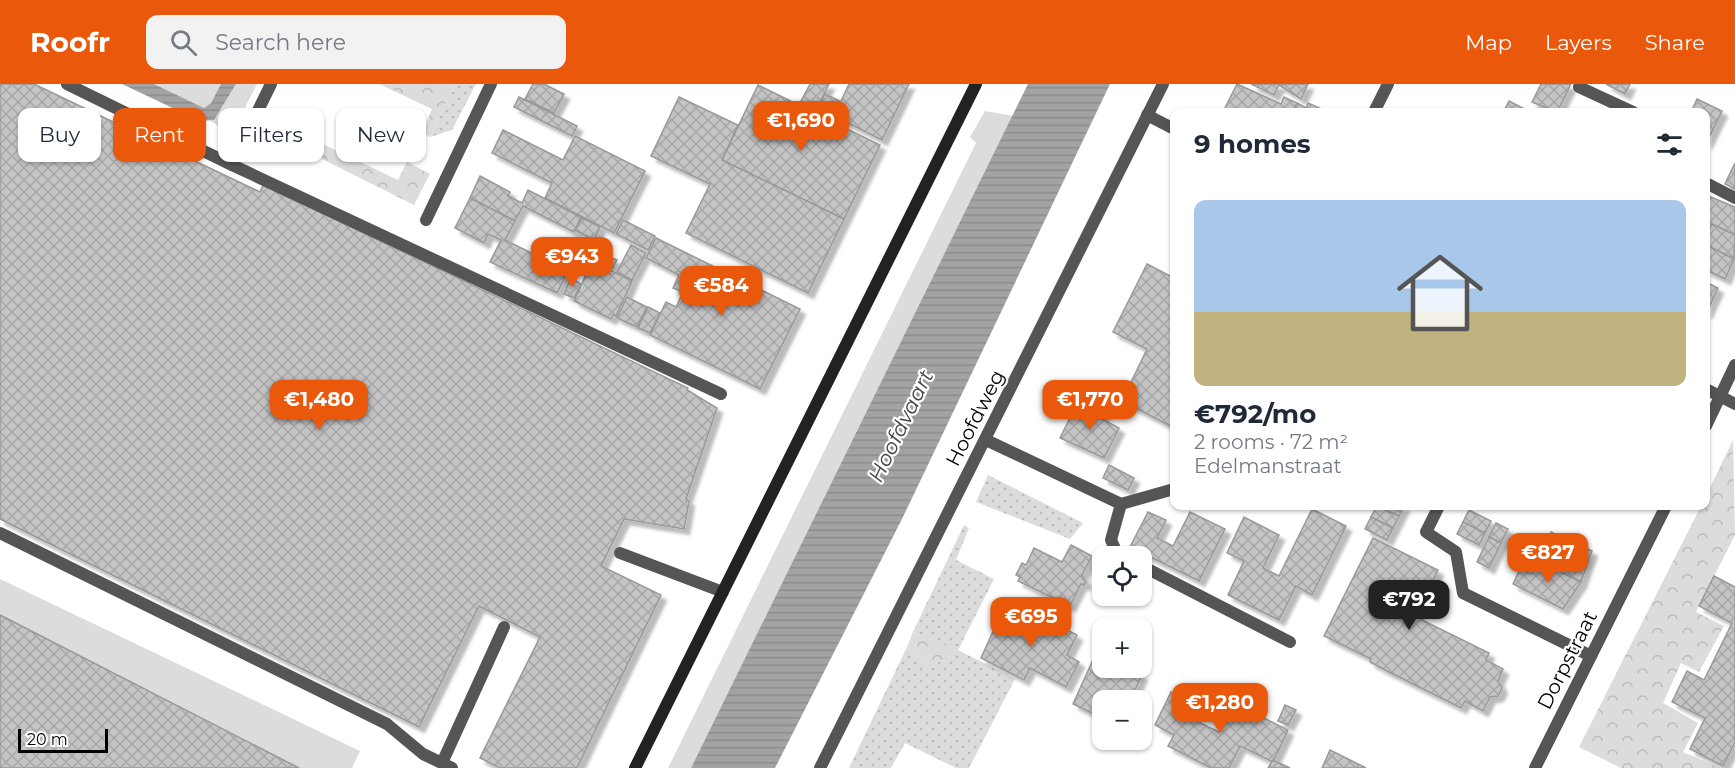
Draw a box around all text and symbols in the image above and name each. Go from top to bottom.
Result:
search box [146,15,566,69]
text: Roofr [30,25,110,59]
icon: search [167,26,200,59]
text: Search here [215,29,346,56]
text: Map [1465,30,1512,55]
text: Layers [1545,30,1612,55]
text: Share [1645,30,1705,55]
pin: €1,690 [752,101,850,152]
chip: Buy [18,108,101,162]
chip: Rent [113,108,206,162]
chip: Filters [218,108,324,162]
chip: New [336,108,426,162]
text: €1,690 [767,108,835,132]
text: 9 homes [1194,128,1311,160]
icon: filters [1653,128,1686,161]
pin: €943 [536,237,608,288]
icon: home [1386,239,1494,347]
text: €943 [545,244,599,268]
pin: €584 [685,266,757,317]
text: €584 [694,273,748,297]
water label: Hoofdvaart [863,365,939,486]
street label: Hoofdweg [941,366,1009,470]
pin: €1,480 [270,380,368,431]
pin: €1,770 [1041,380,1139,431]
text: €1,480 [284,387,354,411]
text: €1,770 [1056,387,1124,411]
text: €792/mo [1194,398,1316,430]
text: 2 rooms · 72 m² [1194,430,1348,454]
text: Edelmanstraat [1194,454,1342,478]
pin: €827 [1512,533,1584,584]
text: €827 [1521,540,1575,564]
map controls [1092,546,1152,750]
button: locate [1092,546,1152,606]
pin: €792 [1373,580,1445,631]
text: €792 [1382,587,1436,611]
pin: €695 [995,597,1067,648]
text: €695 [1004,604,1058,628]
street label: Dorpstraat [1532,607,1602,713]
button: + [1092,618,1152,678]
pin: €1,280 [1171,683,1269,734]
button: − [1092,690,1152,750]
text: €1,280 [1186,690,1254,714]
scale bar [18,726,108,754]
text: 20 m [27,730,68,749]

